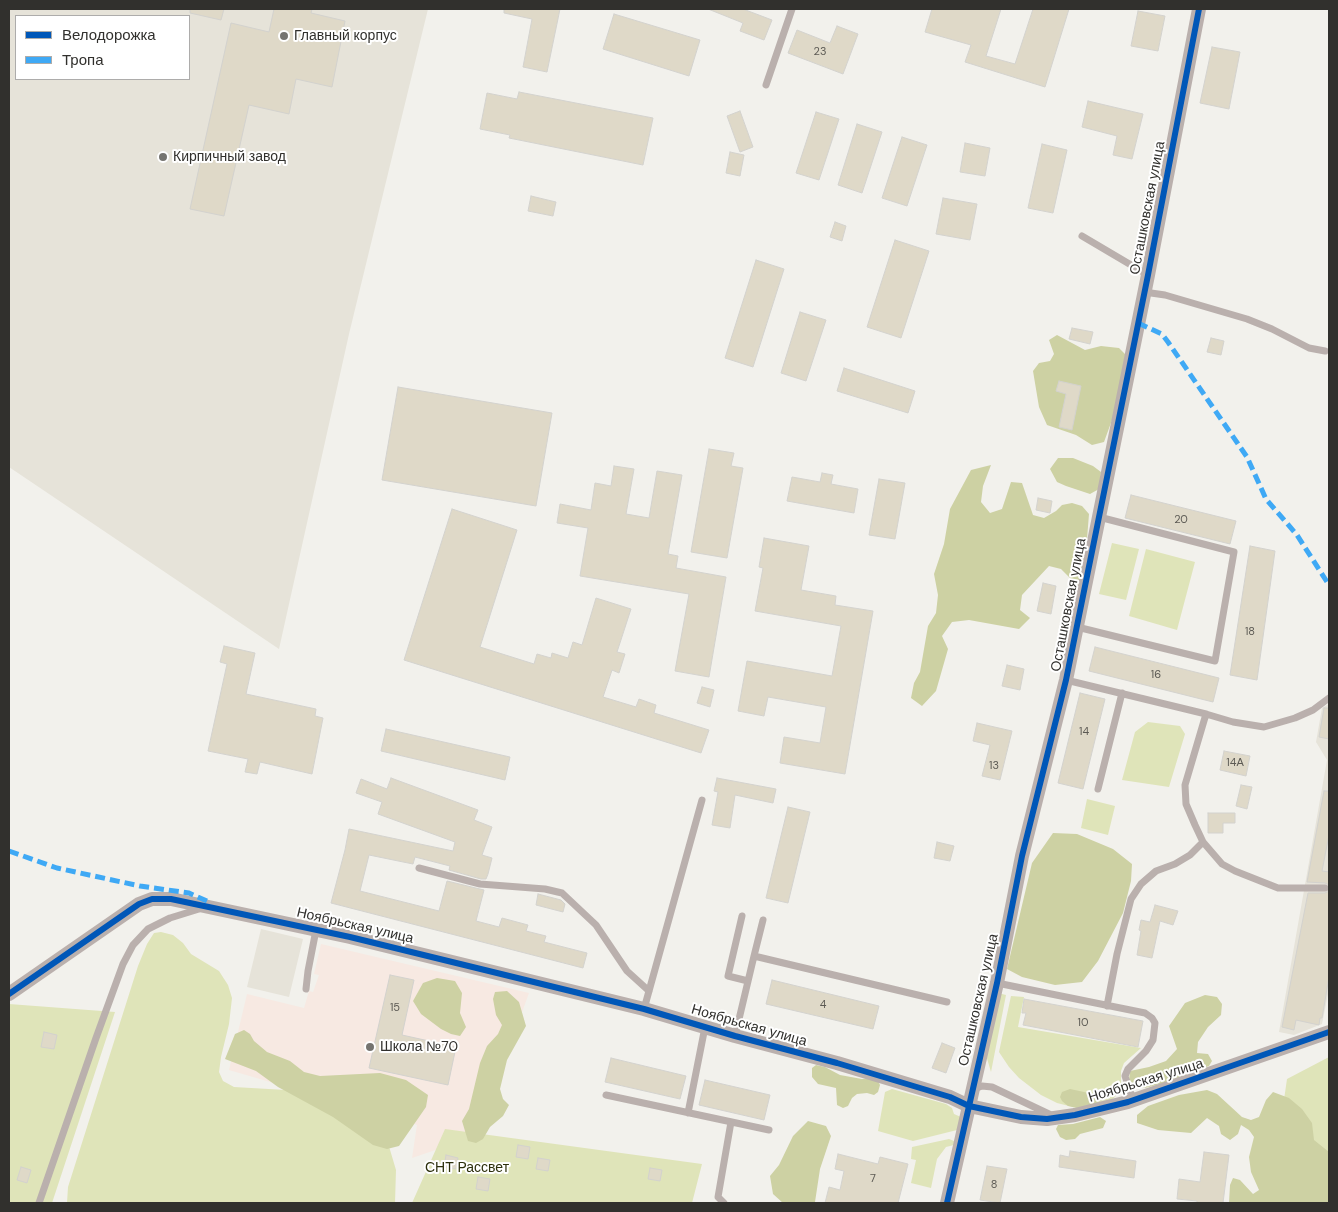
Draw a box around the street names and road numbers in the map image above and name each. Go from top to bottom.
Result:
street label: Осташковская улица [1127,140,1169,276]
street label: Осташковская улица [1048,537,1090,673]
street label: Ноябрьская улица [295,904,415,948]
street label: Осташковская улица [956,932,1002,1068]
street label: Ноябрьская улица [689,1001,809,1051]
street label: Ноябрьская улица [1086,1055,1206,1107]

